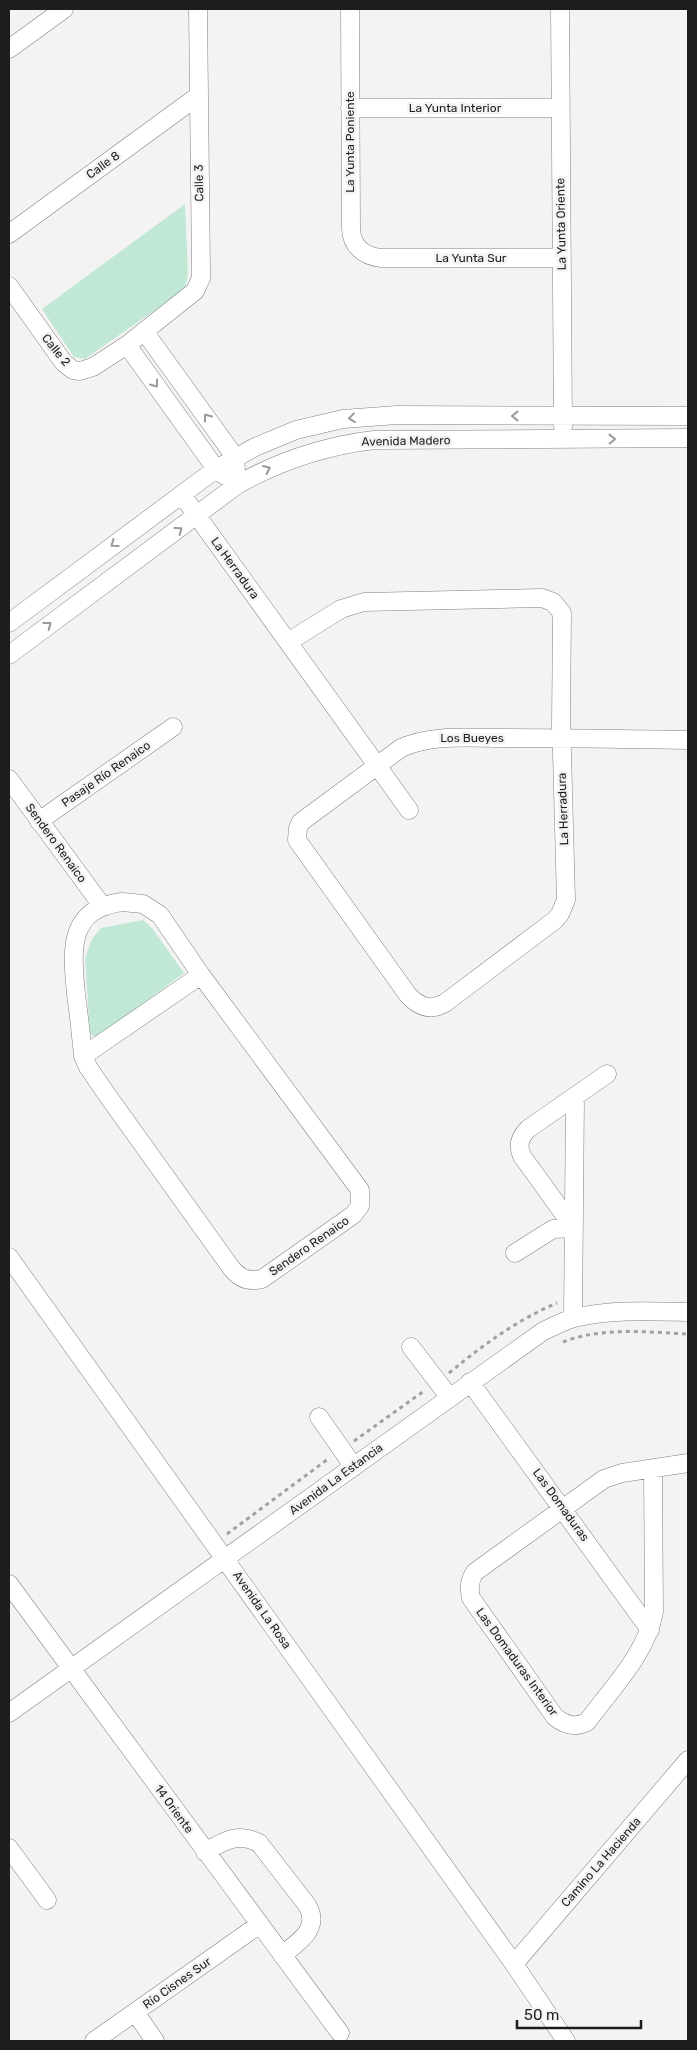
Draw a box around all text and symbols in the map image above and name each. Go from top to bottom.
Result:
street label: La Yunta Poniente [343,91,357,193]
street label: La Yunta Interior [409,101,502,115]
street label: Calle 8 [84,148,122,182]
street label: Calle 3 [192,164,206,202]
street label: La Yunta Oriente [553,177,569,270]
street label: La Yunta Sur [436,251,507,265]
street label: Calle 2 [39,331,73,369]
one-way arrow [150,378,158,387]
one-way arrow [510,411,518,421]
one-way arrow [348,412,356,423]
one-way arrow [204,414,213,423]
street label: Avenida Madero [361,433,451,449]
one-way arrow [608,434,616,444]
one-way arrow [262,465,271,475]
one-way arrow [173,527,183,536]
street label: La Herradura [208,534,262,602]
one-way arrow [110,538,120,547]
one-way arrow [42,623,51,631]
street label: Los Bueyes [440,731,504,745]
street label: Pasaje Río Renaico [59,738,153,810]
street label: La Herradura [555,772,571,846]
street label: Sendero Renaico [23,801,89,885]
street label: Sendero Renaico [266,1213,352,1279]
street label: Avenida La Estancia [287,1440,385,1518]
street label: Las Domaduras [530,1466,592,1544]
street label: Avenida La Rosa [230,1569,294,1651]
street label: Las Domaduras Interior [473,1605,561,1719]
street label: 14 Oriente [152,1782,196,1836]
street label: Camino La Hacienda [558,1814,644,1910]
street label: Río Cisnes Sur [140,1954,214,2012]
scale bar [517,1998,641,2030]
text: 50 m [524,2006,559,2024]

